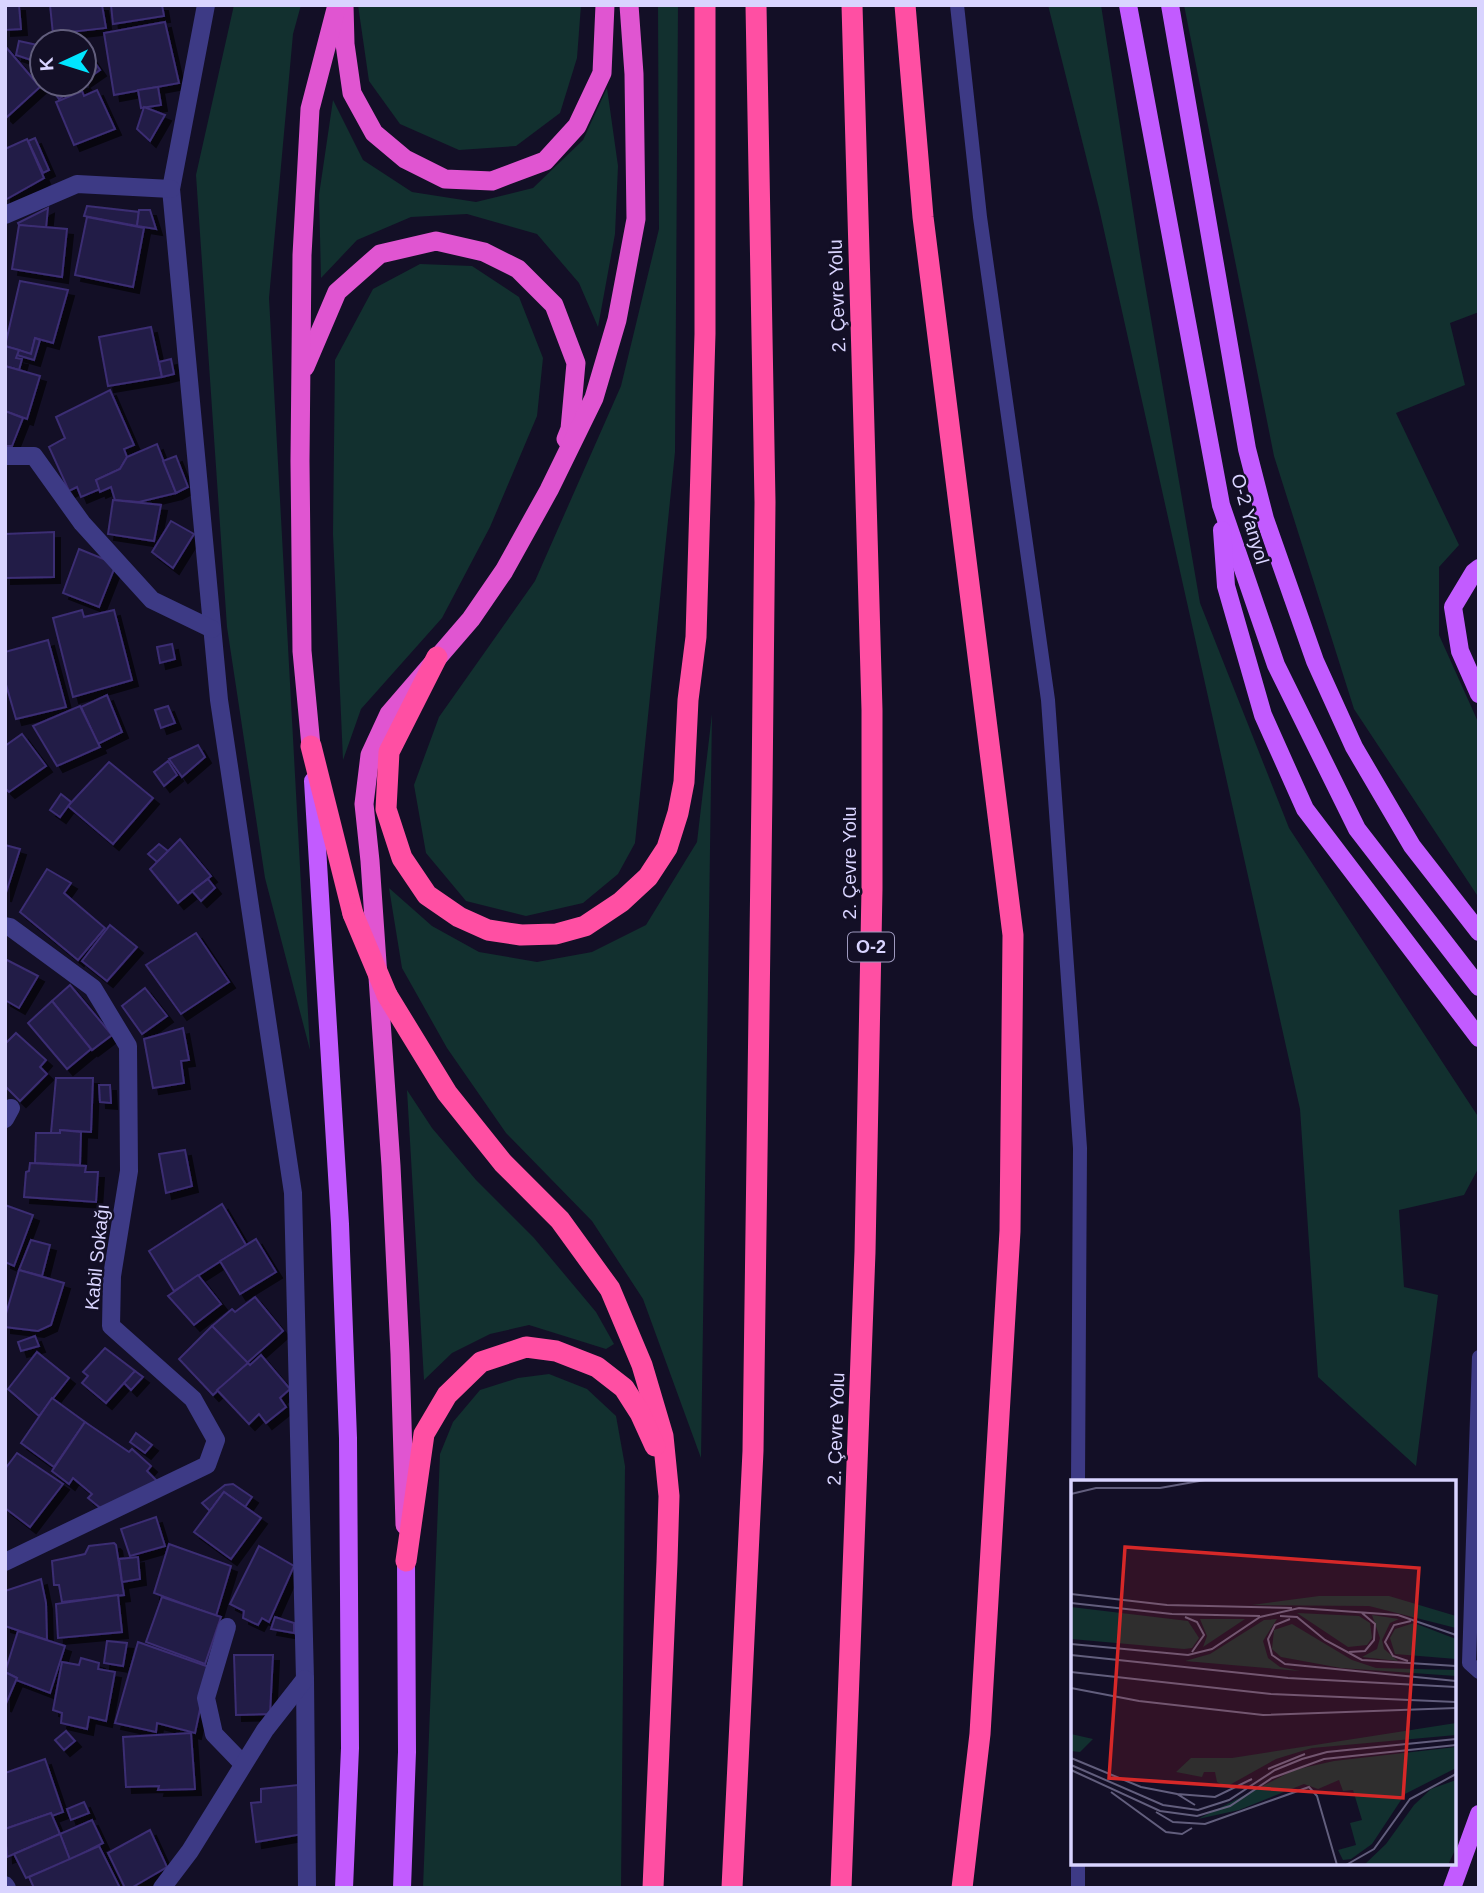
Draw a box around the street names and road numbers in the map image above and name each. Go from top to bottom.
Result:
street label: 2. Çevre Yolu [825,239,849,353]
street label: O-2 Yanyol [1227,471,1273,567]
street label: 2. Çevre Yolu [839,806,860,920]
road number: O-2 [848,932,894,962]
street label: Kabil Sokağı [81,1203,113,1311]
street label: 2. Çevre Yolu [824,1372,848,1486]

